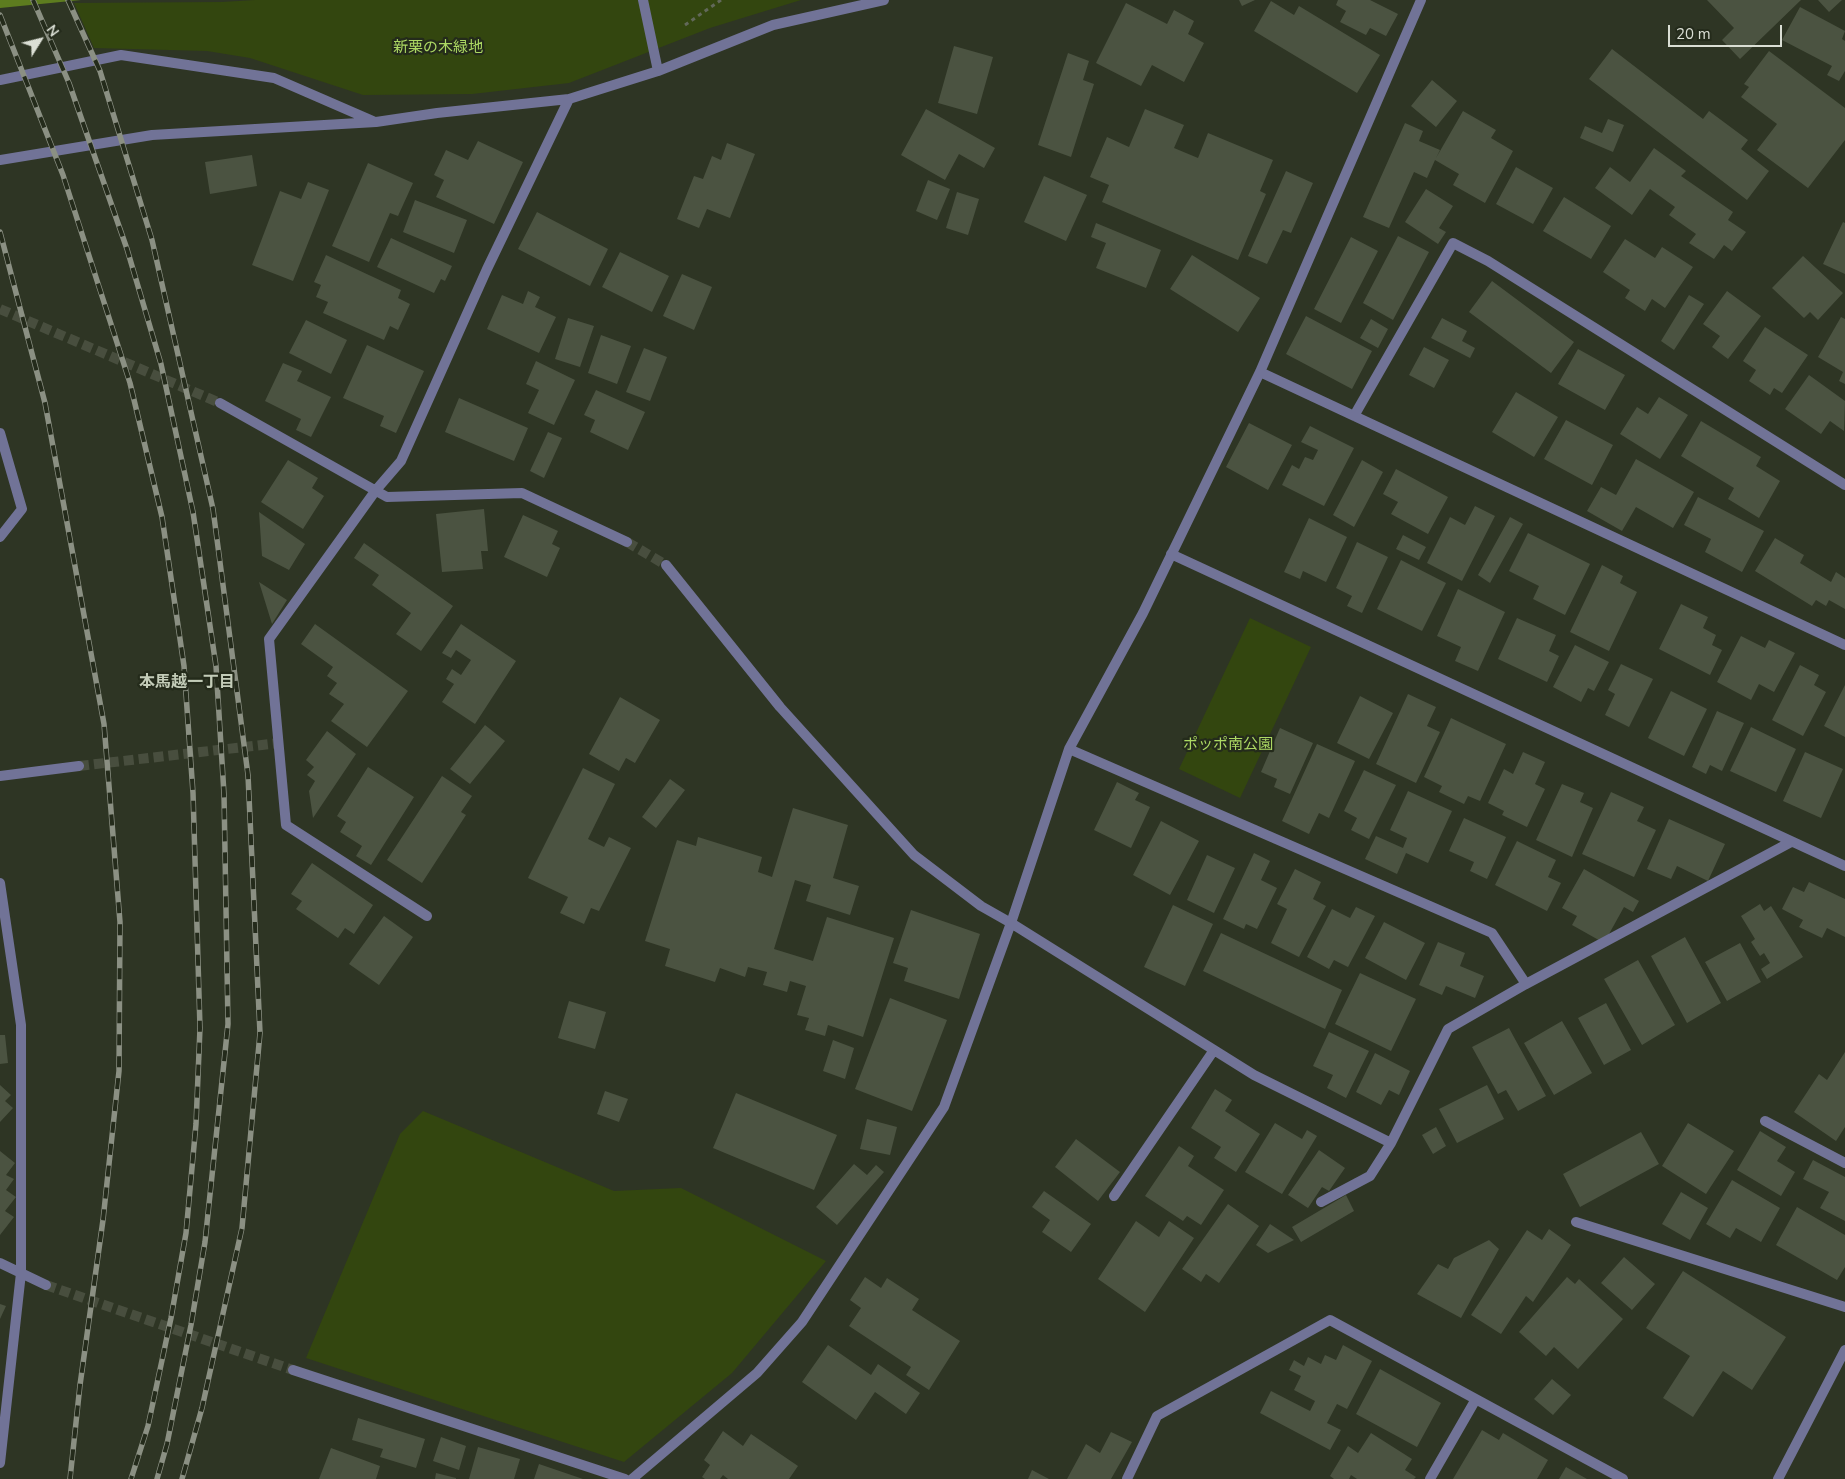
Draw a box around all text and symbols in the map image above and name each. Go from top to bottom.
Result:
north arrow [15,15,65,65]
scale bar [1670,15,1784,47]
text: N [42,21,63,41]
text: 20 m [1676,24,1711,44]
park label: 新栗の木緑地 [393,39,483,57]
district label: 本馬越一丁目 [139,673,235,693]
park label: ポッポ南公園 [1183,736,1273,754]

